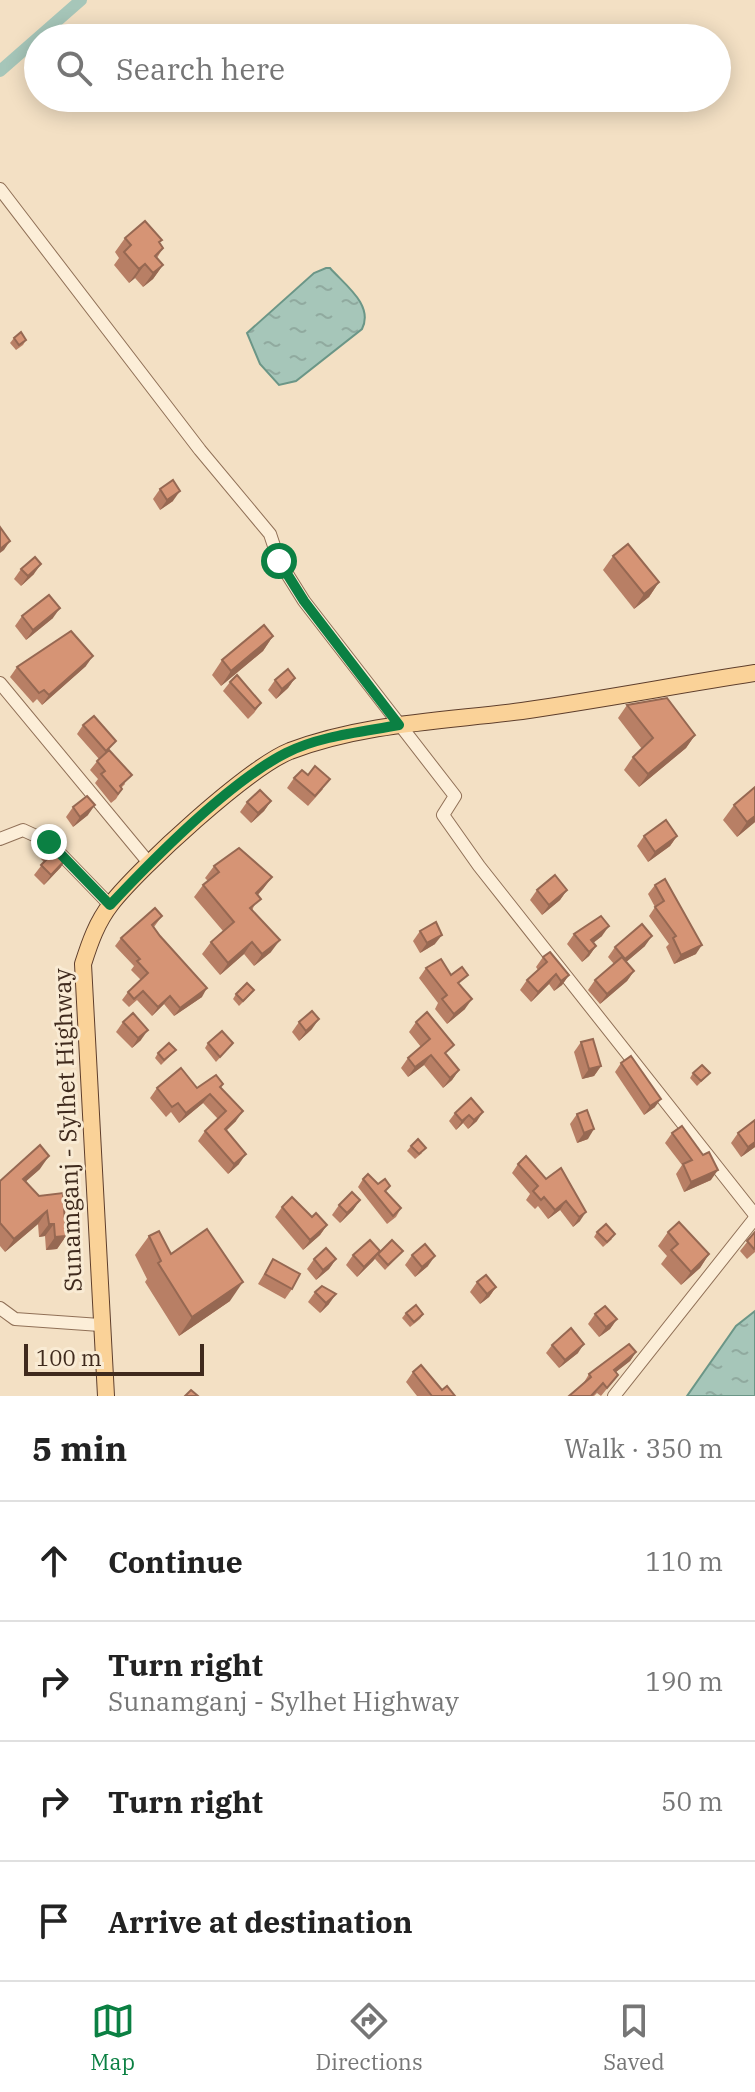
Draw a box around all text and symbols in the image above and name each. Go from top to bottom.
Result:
search box [24,24,731,112]
icon: search [52,46,96,90]
text: Search here [116,49,285,88]
route start [261,543,297,579]
route end [31,824,67,860]
street label: Sunamganj - Sylhet Highway [45,967,89,1292]
scale bar [24,1340,204,1376]
text: 100 m [36,1343,102,1372]
text: 5 min [32,1426,127,1470]
text: Walk · 350 m [564,1431,723,1465]
icon: ahead [32,1539,76,1583]
text: Continue [108,1542,243,1581]
text: 110 m [645,1544,723,1578]
text: Turn right [108,1645,263,1684]
icon: right [32,1659,76,1703]
text: 190 m [645,1664,723,1698]
text: Sunamganj - Sylhet Highway [108,1684,459,1718]
icon: right [32,1779,76,1823]
text: Turn right [108,1782,263,1821]
text: 50 m [661,1784,723,1818]
icon: arrive [32,1899,76,1943]
text: Arrive at destination [108,1902,413,1941]
tab: Map [90,1999,135,2076]
tab: Directions [315,1999,423,2076]
tab: Saved [603,1999,665,2076]

